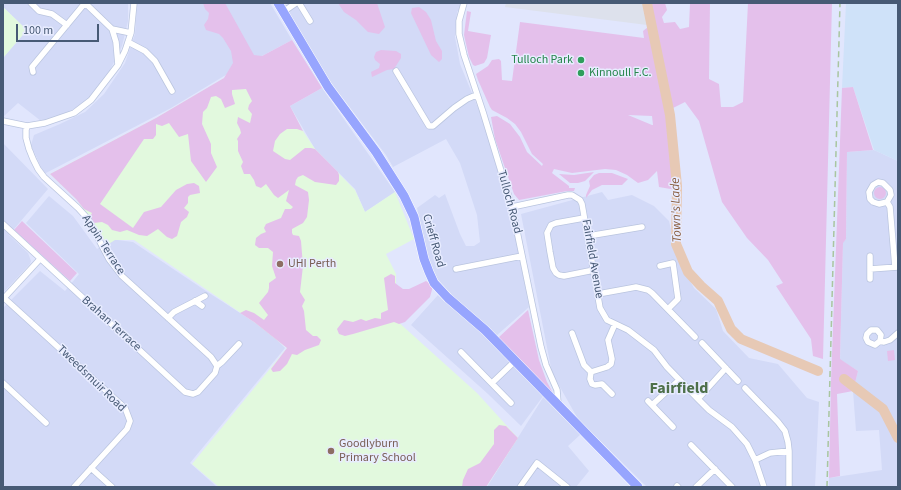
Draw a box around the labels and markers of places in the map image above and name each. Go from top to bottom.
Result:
place label: Tulloch Park [511,53,573,67]
marker: Tulloch Park [576,55,586,65]
place label: Kinnoull F.C. [589,66,651,80]
marker: Kinnoull F.C. [576,68,586,78]
place label: UHI Perth [288,257,336,271]
marker: UHI Perth [275,259,285,269]
place label: Goodlyburn Primary School [339,437,416,465]
marker: Goodlyburn Primary School [326,446,336,456]

